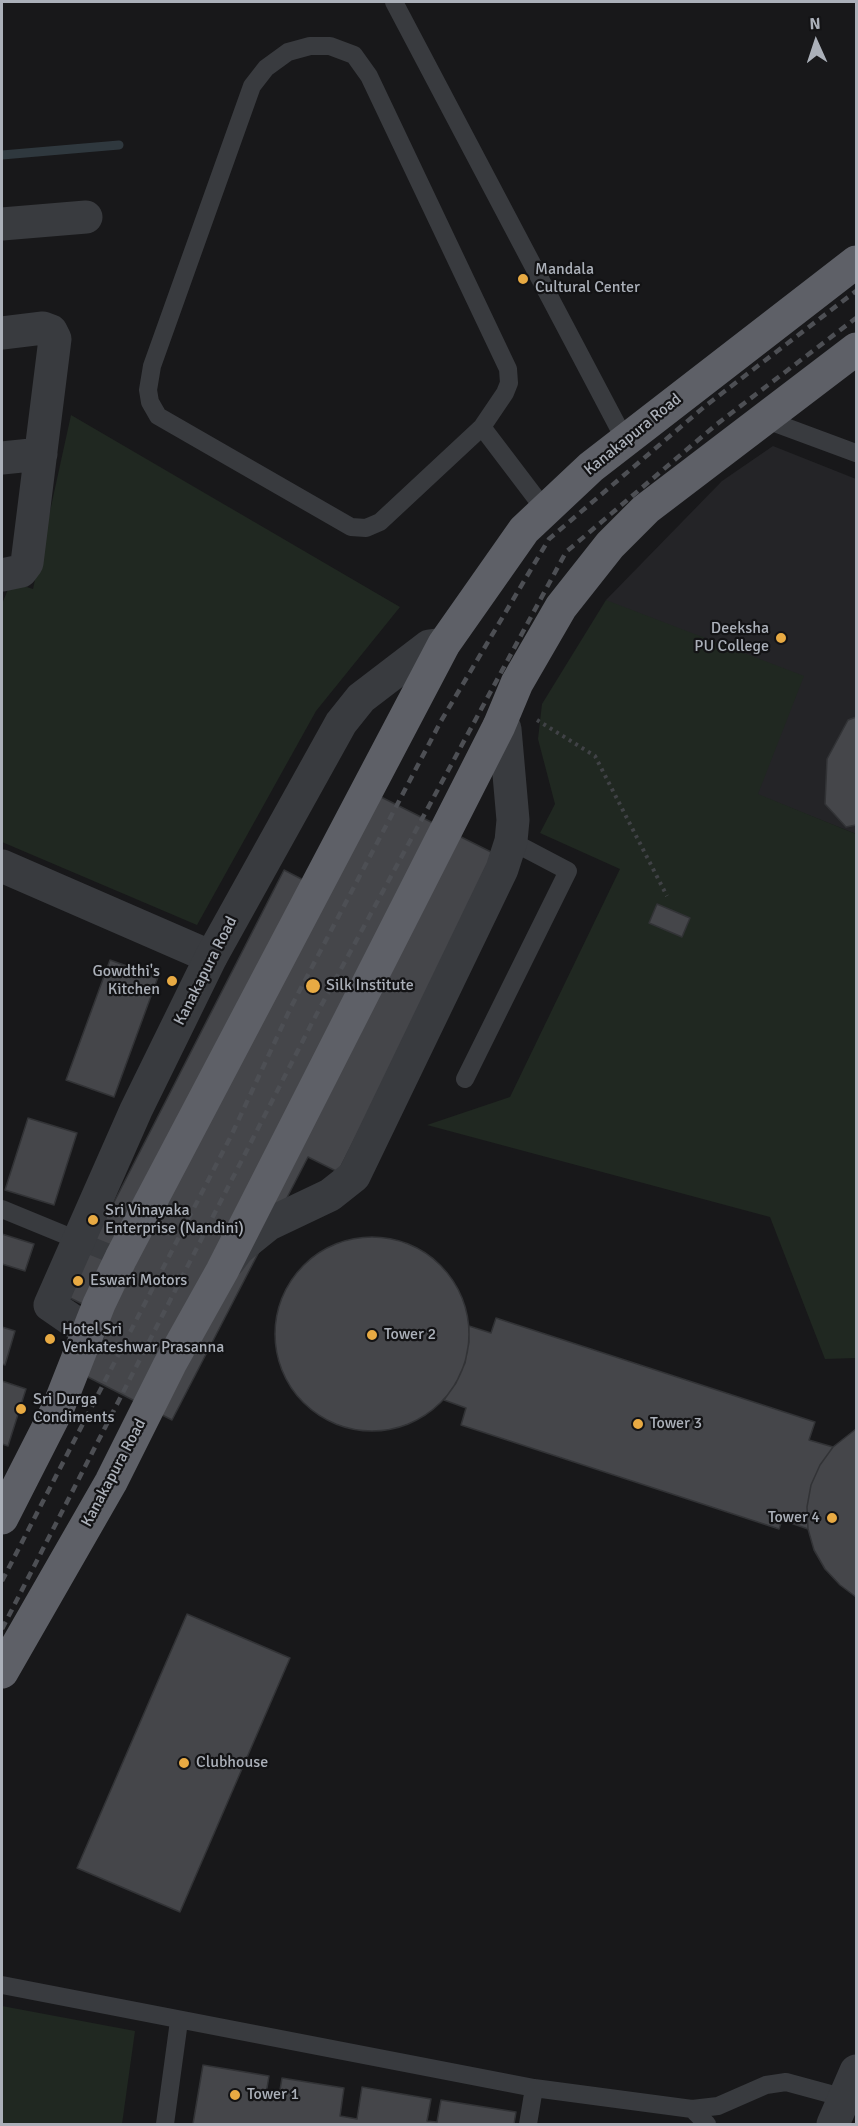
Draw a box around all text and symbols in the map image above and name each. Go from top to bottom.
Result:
north arrow [786,12,846,72]
text: N [809,14,821,34]
place label: Mandala Cultural Center [535,260,640,298]
marker: Mandala Cultural Center [516,272,530,286]
street label: Kanakapura Road [581,390,685,480]
place label: Deeksha PU College [694,619,769,657]
marker: Deeksha PU College [774,631,788,645]
street label: Kanakapura Road [170,913,242,1029]
place label: Gowdthi's Kitchen [93,962,160,1000]
marker: Gowdthi's Kitchen [165,974,179,988]
place label: Silk Institute [326,976,414,996]
marker: Silk Institute [304,977,322,995]
place label: Sri Vinayaka Enterprise (Nandini) [105,1201,244,1239]
marker: Sri Vinayaka Enterprise (Nandini) [86,1213,100,1227]
place label: Eswari Motors [90,1271,187,1291]
marker: Eswari Motors [71,1274,85,1288]
place label: Hotel Sri Venkateshwar Prasanna [62,1320,224,1358]
place label: Tower 2 [384,1325,436,1345]
marker: Tower 2 [365,1328,379,1342]
marker: Hotel Sri Venkateshwar Prasanna [43,1332,57,1346]
place label: Sri Durga Condiments [33,1390,114,1428]
marker: Sri Durga Condiments [14,1402,28,1416]
place label: Tower 3 [650,1414,702,1434]
street label: Kanakapura Road [77,1416,151,1530]
marker: Tower 3 [631,1417,645,1431]
place label: Tower 4 [768,1508,820,1528]
marker: Tower 4 [825,1511,839,1525]
place label: Clubhouse [196,1753,268,1773]
marker: Clubhouse [177,1756,191,1770]
place label: Tower 1 [247,2085,299,2105]
marker: Tower 1 [228,2088,242,2102]

